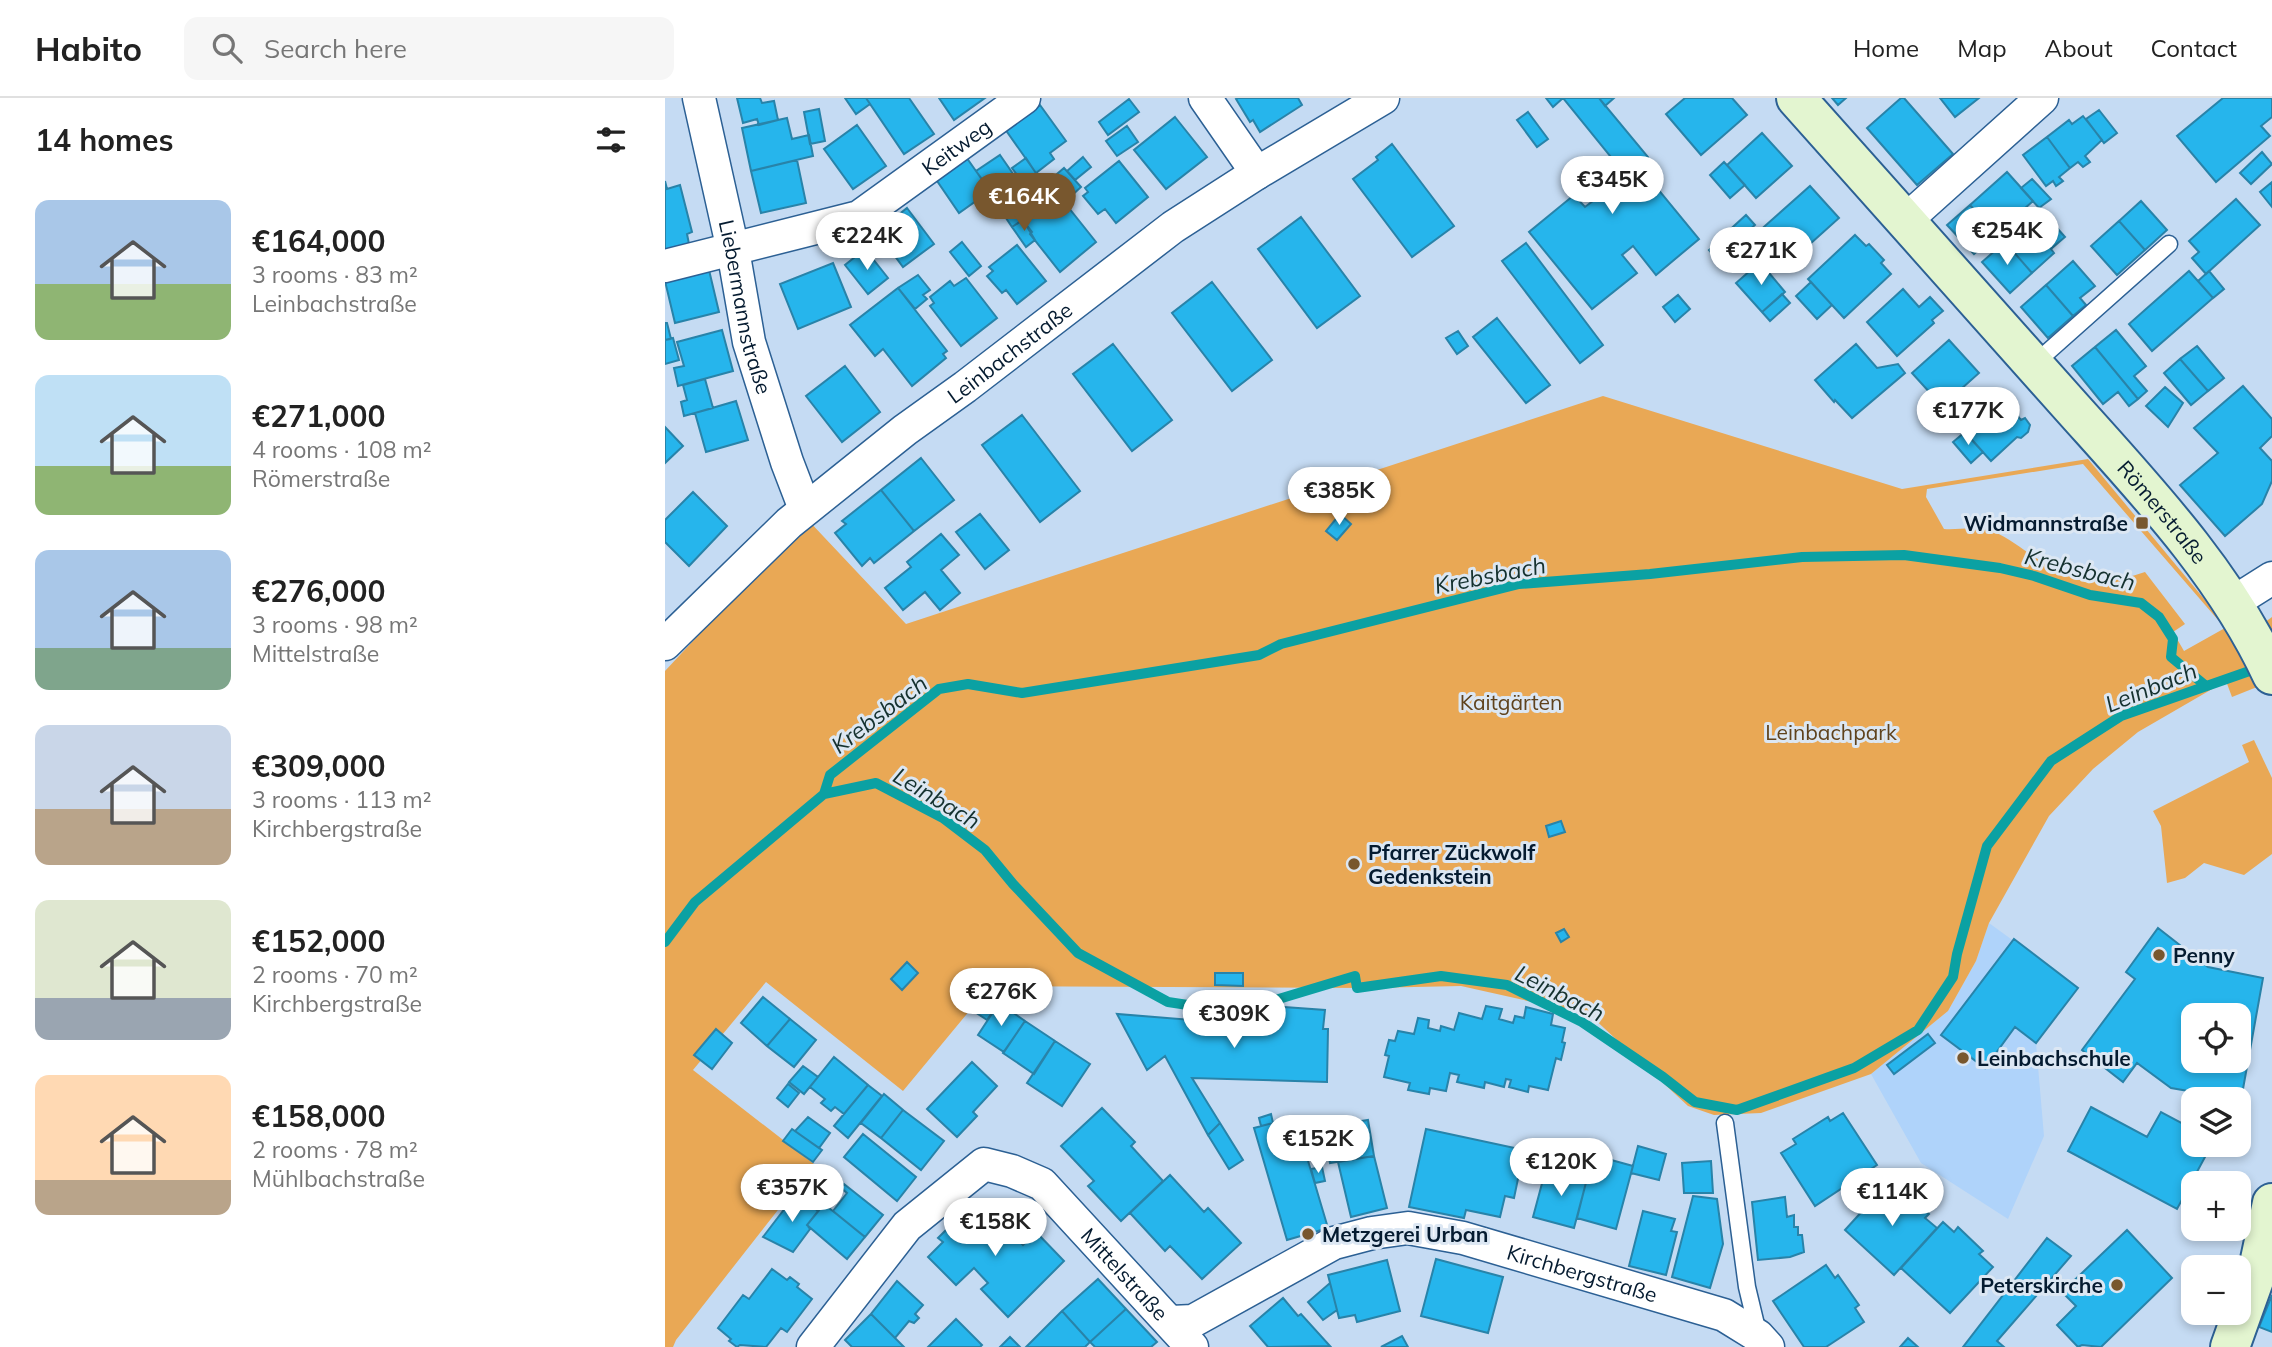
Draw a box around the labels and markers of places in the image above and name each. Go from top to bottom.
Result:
pin: €345K [1563,156,1661,216]
pin: €164K [975,174,1073,233]
pin: €254K [1958,208,2056,267]
pin: €224K [818,212,916,272]
pin: €271K [1712,228,1810,287]
pin: €177K [1919,388,2017,447]
pin: €385K [1290,468,1388,527]
place label: Widmannstraße [1964,510,2128,536]
marker: Widmannstraße [2134,515,2150,531]
place label: Pfarrer Zückwolf Gedenkstein [1368,839,1537,889]
marker: Pfarrer Zückwolf Gedenkstein [1346,856,1362,872]
place label: Penny [2173,942,2235,968]
marker: Penny [2151,947,2167,963]
pin: €276K [952,968,1050,1028]
pin: €309K [1185,990,1283,1050]
place label: Leinbachschule [1977,1045,2131,1071]
marker: Leinbachschule [1955,1050,1971,1066]
pin: €152K [1269,1116,1367,1175]
pin: €120K [1512,1138,1610,1198]
pin: €357K [743,1164,841,1224]
pin: €114K [1843,1168,1941,1228]
pin: €158K [946,1198,1044,1258]
place label: Metzgerei Urban [1322,1221,1488,1247]
marker: Metzgerei Urban [1300,1226,1316,1242]
place label: Peterskirche [1980,1272,2103,1298]
marker: Peterskirche [2109,1277,2125,1293]

